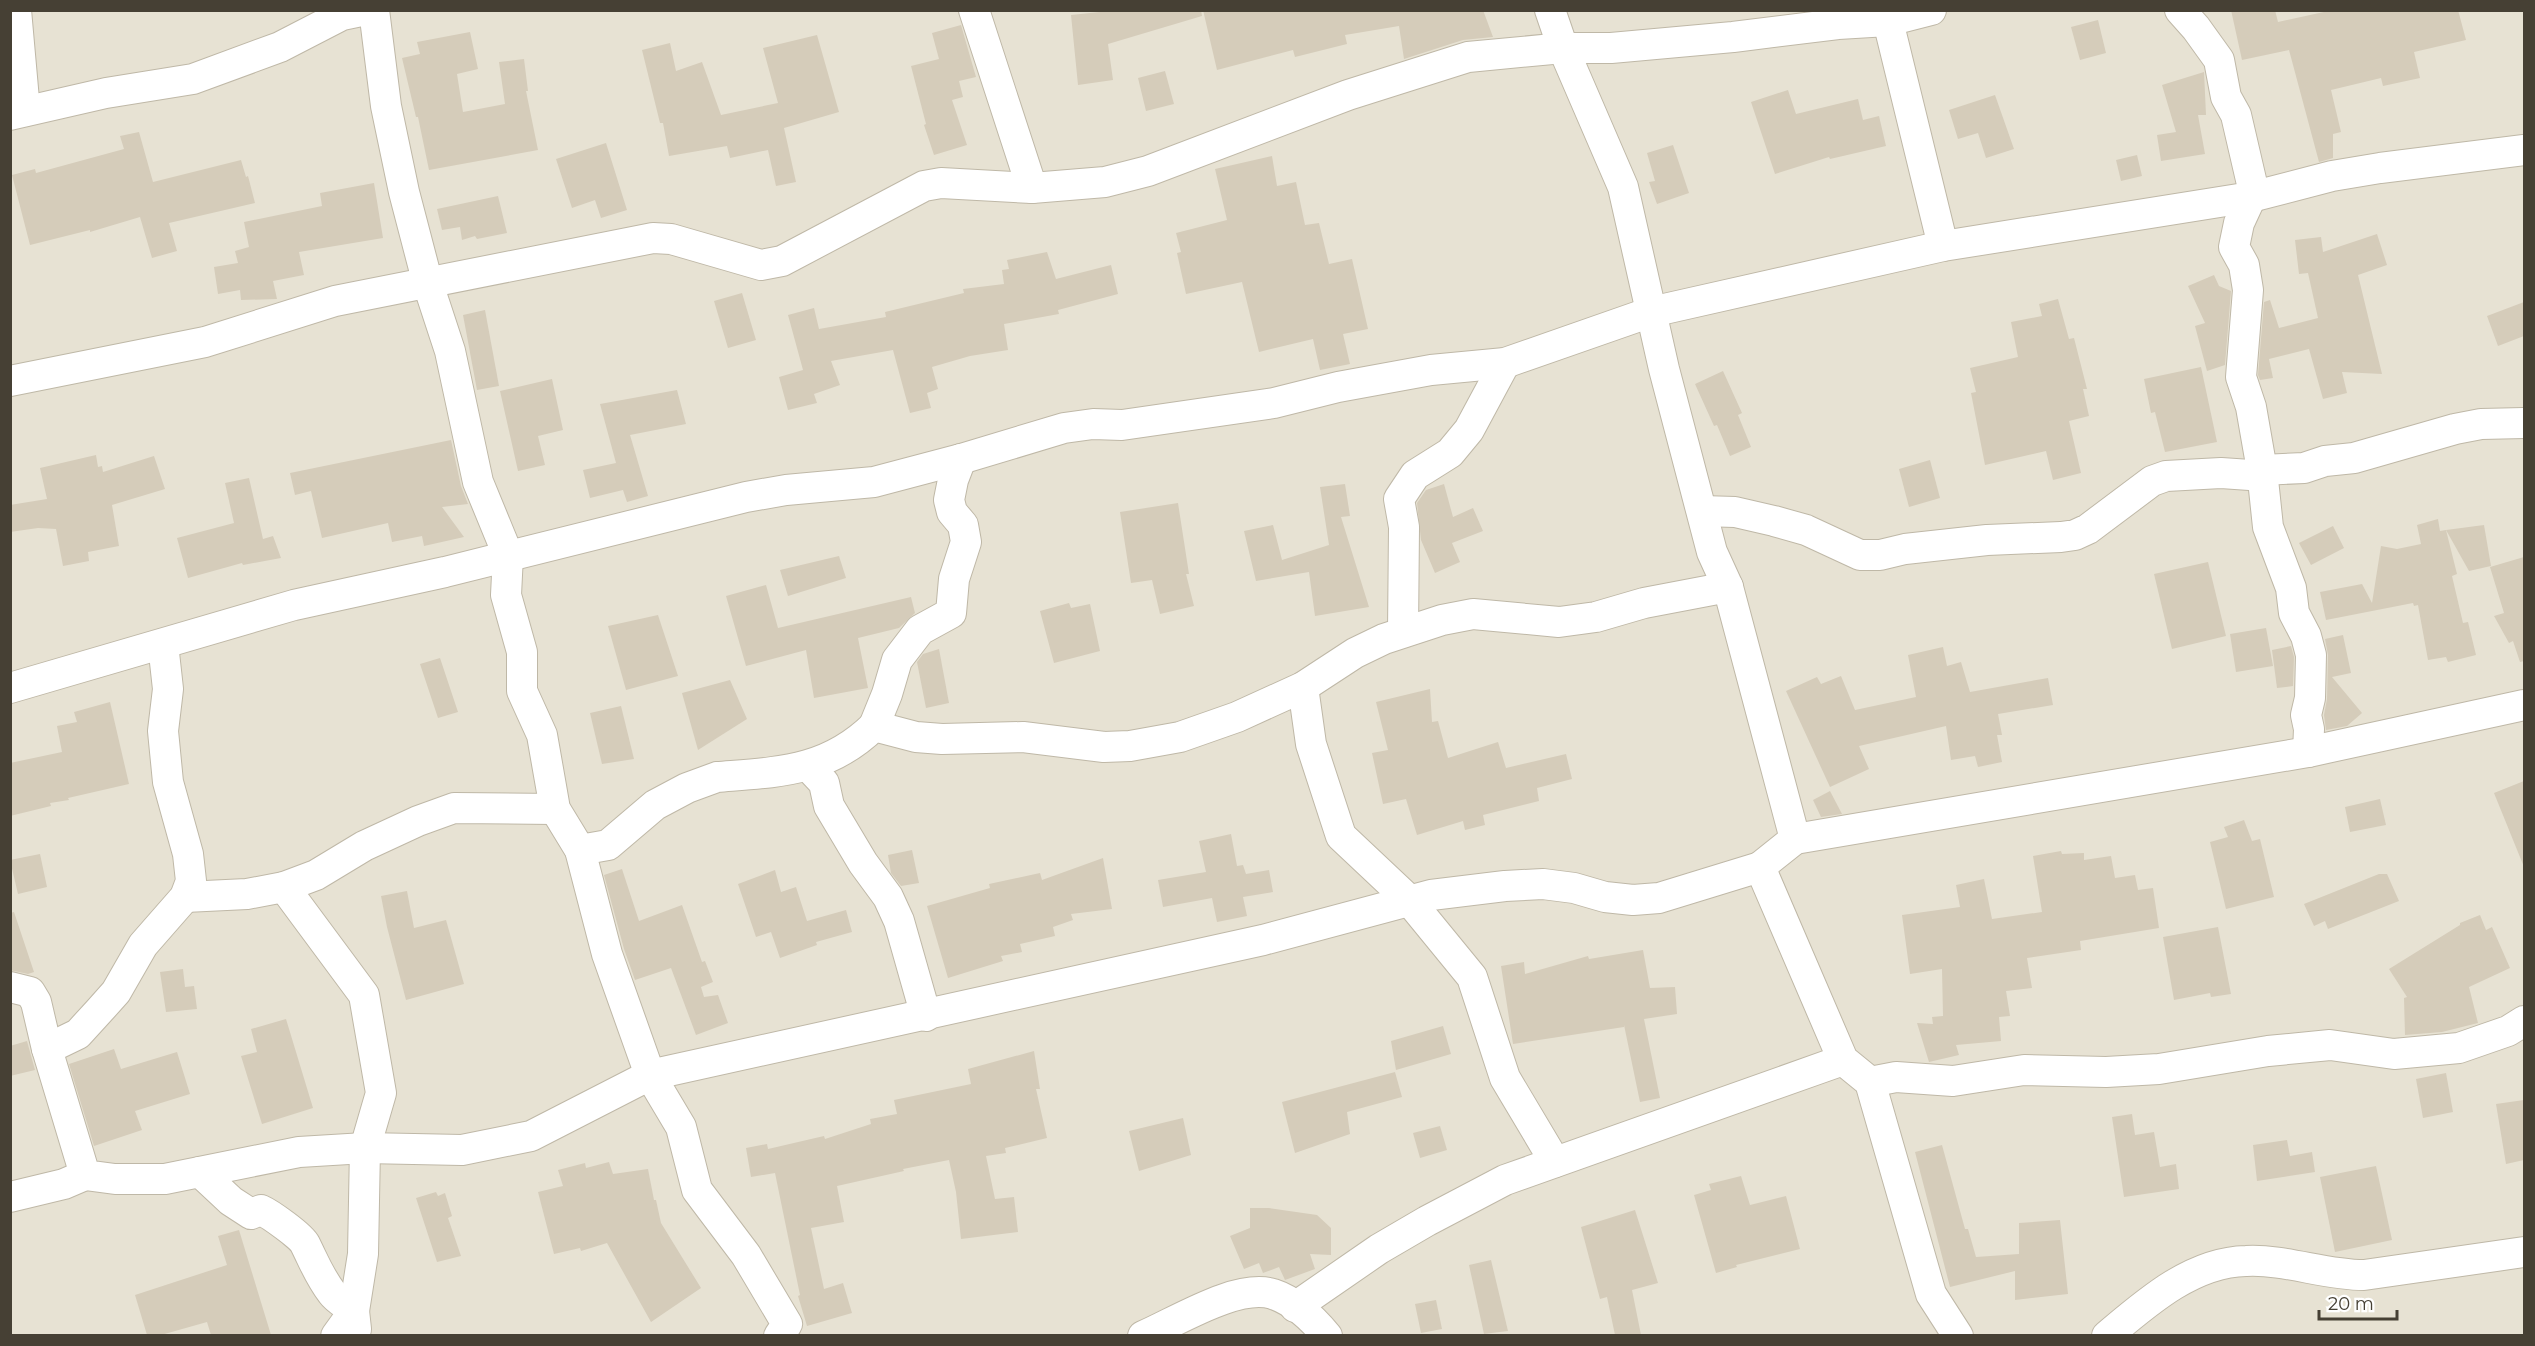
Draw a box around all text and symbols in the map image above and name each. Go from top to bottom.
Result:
scale bar [2319,1283,2397,1321]
text: 20 m [2328,1293,2374,1315]

